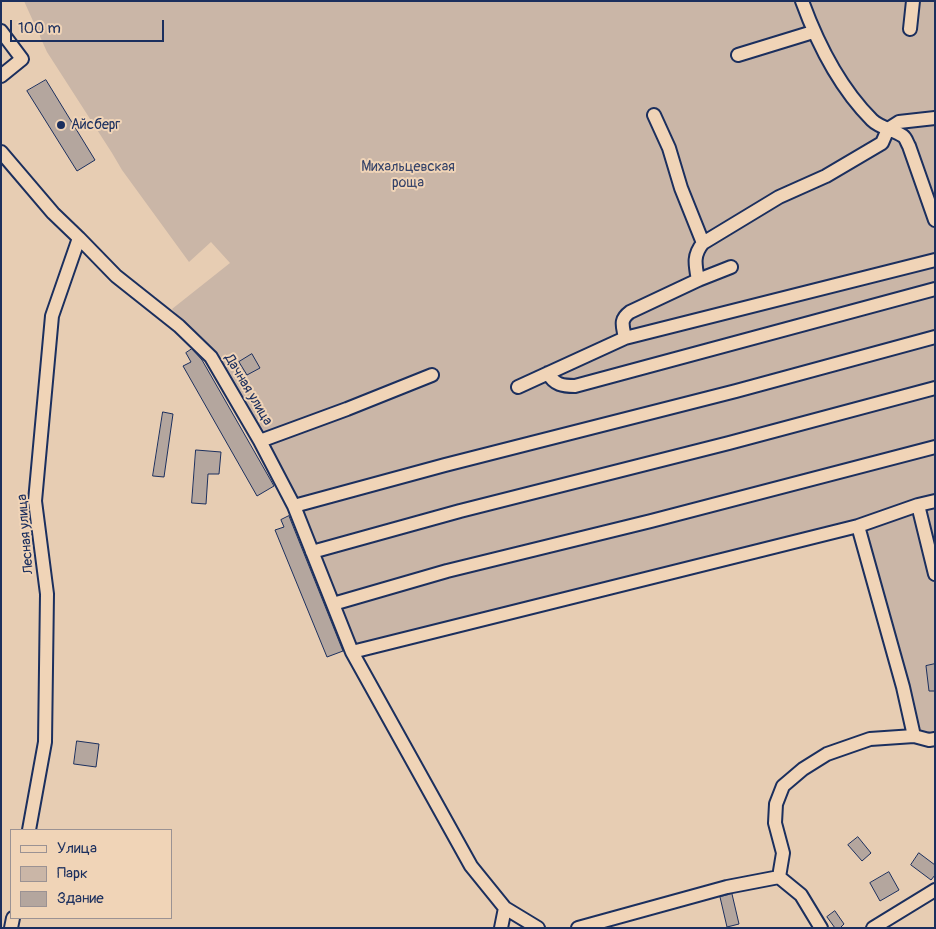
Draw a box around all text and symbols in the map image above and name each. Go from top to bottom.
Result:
scale bar [12,10,166,42]
text: 100 m [18,19,61,38]
place label: Айсберг [71,117,120,133]
marker: Айсберг [55,119,67,131]
park label: Михальцевская роща [361,159,455,192]
street label: Дачная улица [220,351,276,429]
street label: Лесная улица [14,493,38,575]
legend [10,829,172,919]
text: Улица [57,839,97,858]
text: Парк [57,864,88,883]
text: Здание [57,889,104,908]

